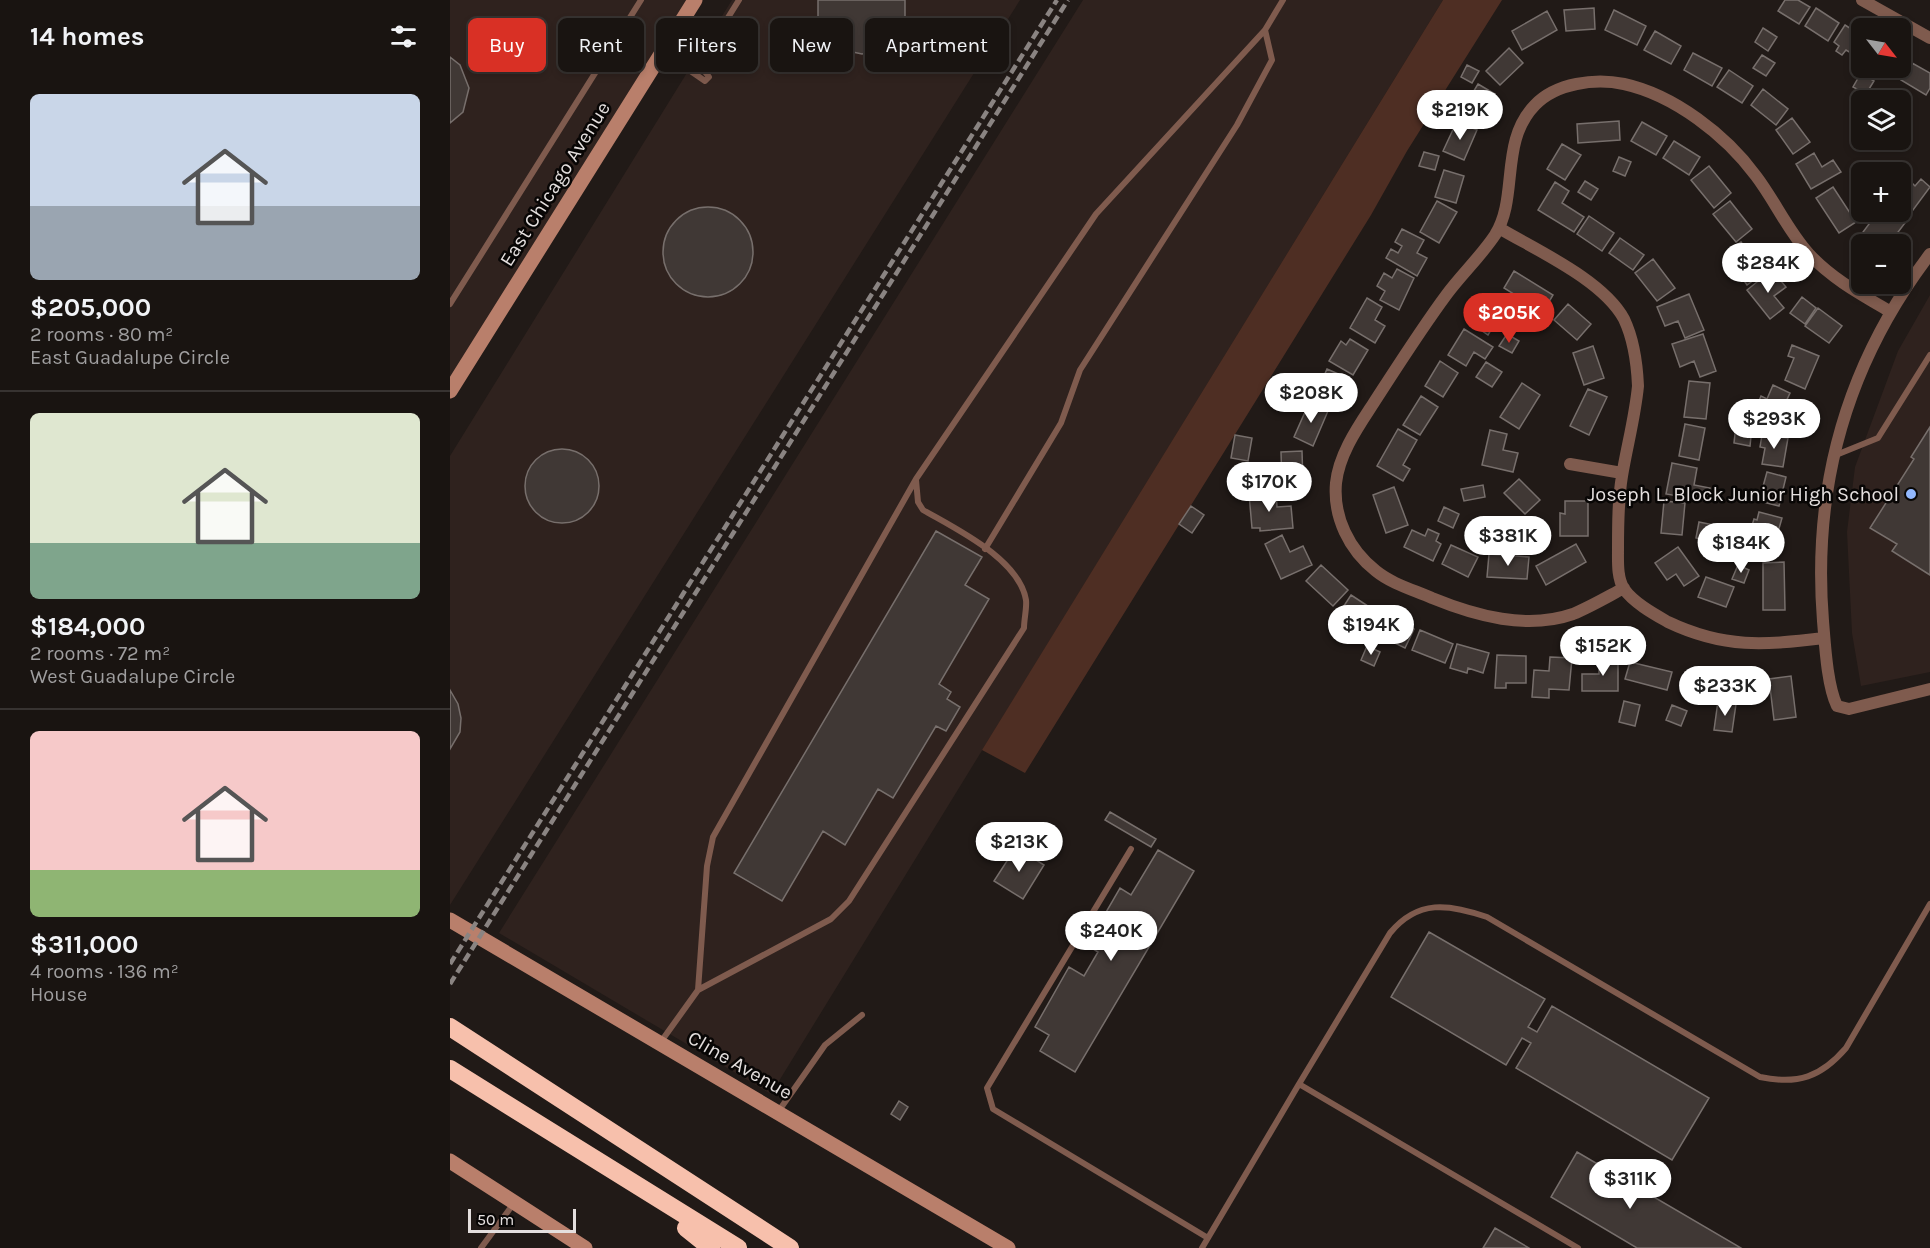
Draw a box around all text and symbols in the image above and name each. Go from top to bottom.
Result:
chip: Buy [468,18,546,72]
chip: Rent [558,18,644,72]
chip: Filters [656,18,758,72]
chip: New [770,18,853,72]
chip: Apartment [865,18,1009,72]
north arrow [1851,18,1911,78]
map controls [1851,18,1911,294]
icon: filters [387,20,420,53]
text: 14 homes [30,21,144,52]
pin: $219K [1418,90,1502,141]
button: layers [1851,90,1911,150]
street label: East Chicago Avenue [495,98,615,270]
text: $219K [1431,98,1489,121]
icon: home [171,133,279,241]
button: + [1851,162,1911,222]
button: − [1851,234,1911,294]
pin: $284K [1726,243,1810,294]
text: $284K [1736,251,1800,274]
text: $205,000 [30,292,151,323]
pin: $205K [1467,293,1551,344]
text: $205K [1477,301,1541,324]
text: 2 rooms · 80 m² [30,323,173,346]
text: East Guadalupe Circle [30,346,230,369]
pin: $208K [1269,373,1353,424]
text: $208K [1279,381,1343,404]
pin: $293K [1732,399,1816,450]
text: $293K [1742,407,1806,430]
icon: home [171,452,279,560]
pin: $170K [1227,462,1311,513]
text: $170K [1241,470,1297,493]
place label: Joseph L. Block Junior High School [1587,483,1899,506]
marker: Joseph L. Block Junior High School [1904,487,1918,501]
pin: $381K [1466,516,1550,567]
pin: $184K [1699,523,1783,574]
text: $381K [1478,524,1538,547]
text: $184K [1712,531,1770,554]
pin: $194K [1329,605,1413,656]
text: $184,000 [30,611,145,642]
text: $194K [1342,613,1400,636]
pin: $152K [1561,626,1645,677]
text: $152K [1574,634,1632,657]
text: 2 rooms · 72 m² [30,642,170,665]
text: West Guadalupe Circle [30,665,235,688]
pin: $233K [1683,666,1767,717]
text: $233K [1693,674,1757,697]
icon: home [171,770,279,878]
pin: $213K [977,822,1061,873]
text: $213K [990,830,1048,853]
pin: $240K [1069,911,1153,962]
text: $240K [1079,919,1143,942]
text: $311,000 [30,929,139,960]
text: 4 rooms · 136 m² [30,960,179,983]
text: House [30,983,87,1006]
street label: Cline Avenue [684,1026,796,1104]
pin: $311K [1588,1159,1672,1210]
text: $311K [1603,1167,1657,1190]
scale bar [468,1206,576,1234]
text: 50 m [477,1210,514,1229]

